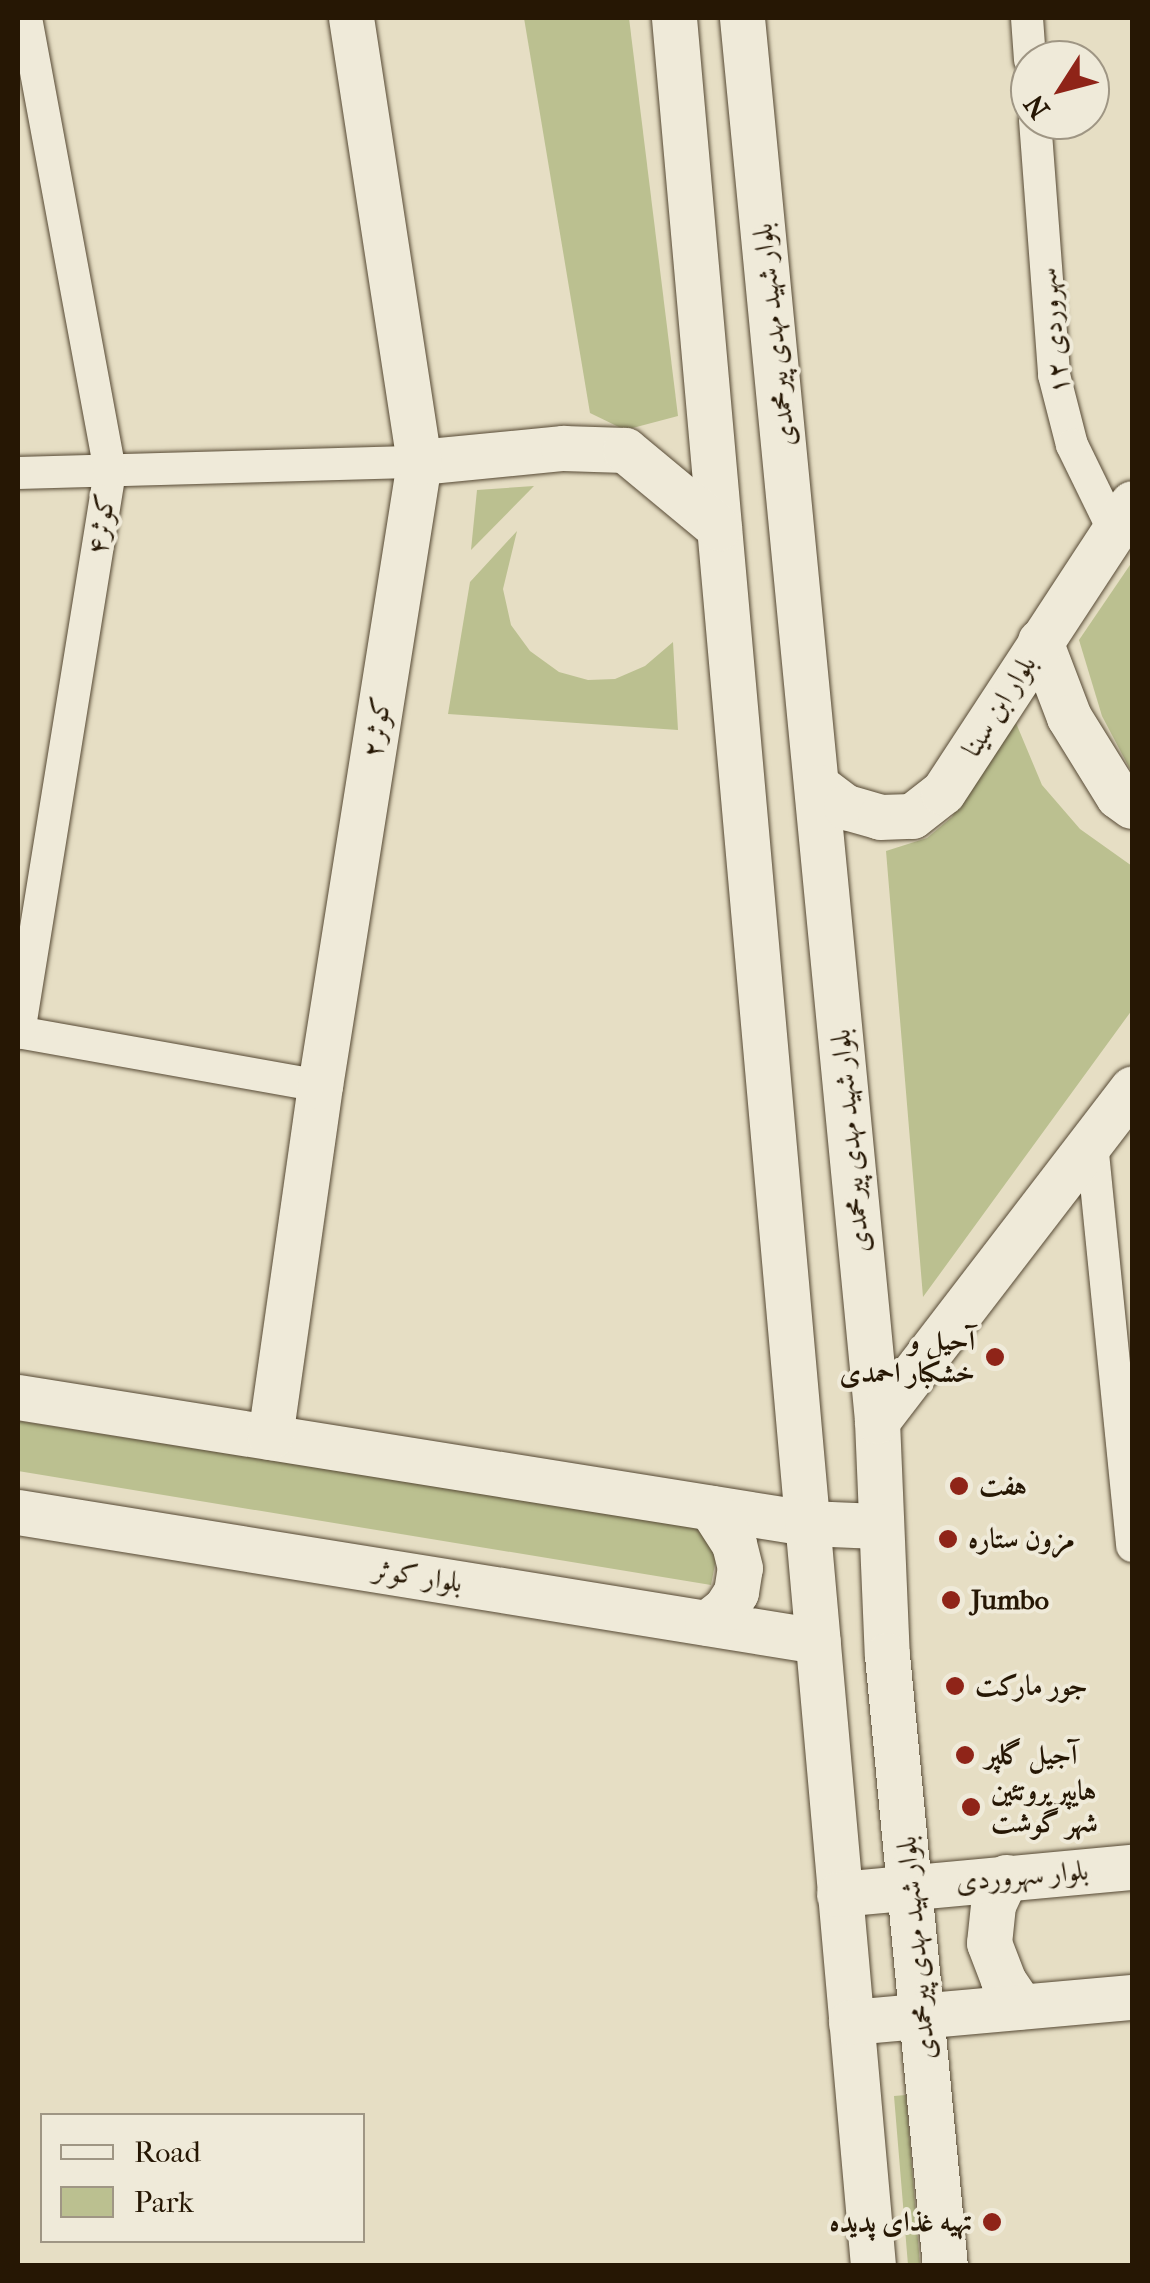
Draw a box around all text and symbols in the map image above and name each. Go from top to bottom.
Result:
north arrow [1010,40,1110,140]
text: N [1017,88,1057,125]
street label: بلوار شهید مهدی پیرمحمدی [746,222,802,448]
street label: سهروردی ۱۲ [1030,266,1076,396]
street label: کوثر۴ [80,491,122,557]
street label: بلوار ابن سینا [955,649,1043,763]
street label: کوثر۲ [356,694,398,760]
street label: بلوار شهید مهدی پیرمحمدی [823,1028,877,1254]
place label: آحیل و خشکبار احمدی [840,1324,975,1390]
marker: آحیل و خشکبار احمدی [984,1346,1006,1368]
place label: هفت [979,1469,1027,1503]
marker: هفت [948,1475,970,1497]
place label: مزون ستاره [968,1522,1075,1556]
marker: مزون ستاره [937,1528,959,1550]
street label: بلوار کوثر [371,1552,465,1600]
place label: Jumbo [971,1583,1049,1617]
marker: Jumbo [940,1589,962,1611]
place label: جور مارکت [975,1669,1088,1703]
marker: جور مارکت [944,1675,966,1697]
place label: آجیل گلپر [985,1738,1077,1772]
marker: آجیل گلپر [954,1744,976,1766]
place label: هایپر پروتئین شهر گوشت [991,1774,1098,1840]
marker: هایپر پروتئین شهر گوشت [960,1796,982,1818]
street label: بلوار شهید مهدی پیرمحمدی [889,1835,943,2061]
street label: بلوار سهروردی [954,1853,1090,1899]
legend [40,2113,365,2243]
text: Road [134,2135,201,2170]
text: Park [134,2185,194,2220]
place label: تهیه غذای پدیده [829,2205,972,2239]
marker: تهیه غذای پدیده [981,2211,1003,2233]

